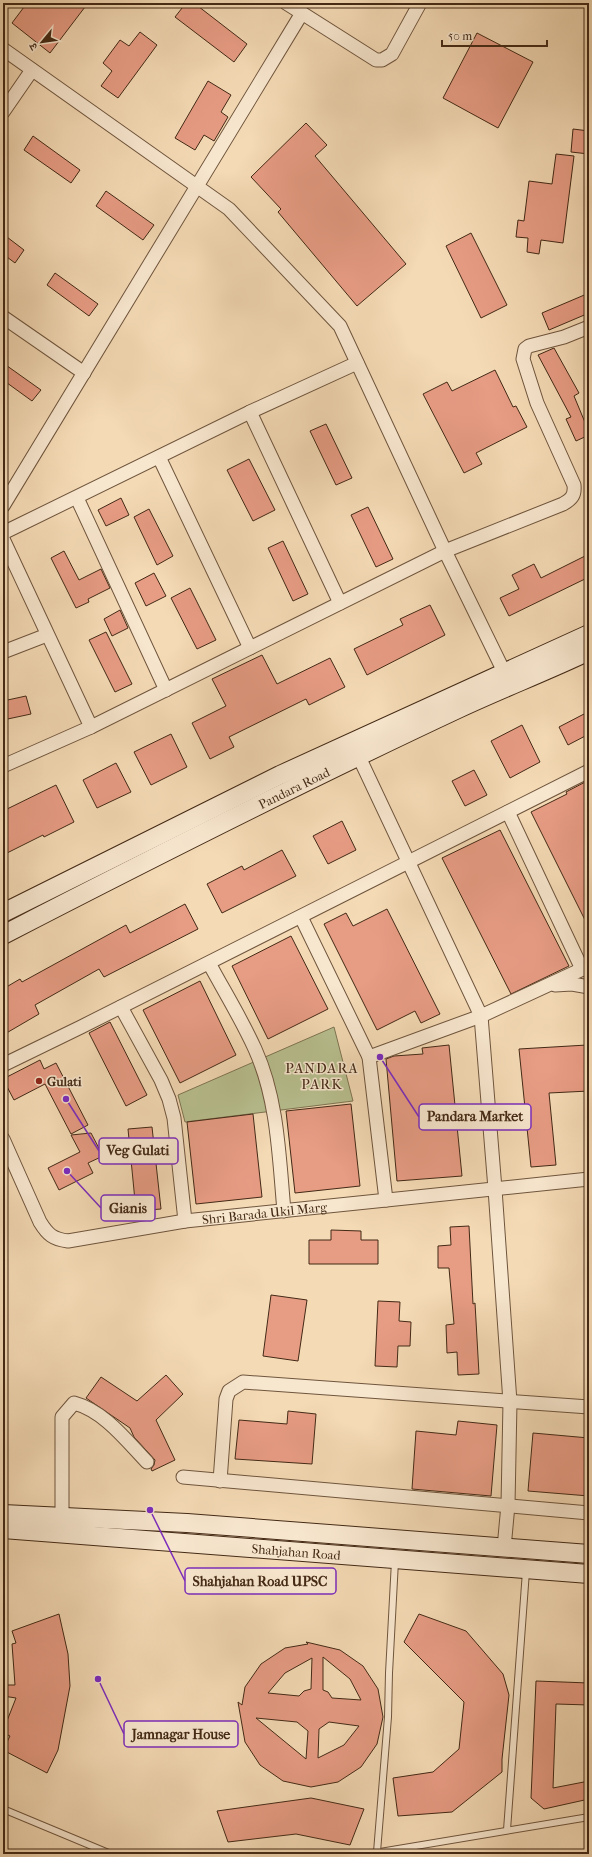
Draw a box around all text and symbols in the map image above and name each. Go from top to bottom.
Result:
north arrow [22,22,62,62]
scale bar [442,22,547,48]
text: 50 m [448,29,472,43]
text: उ [26,40,41,53]
street label: Pandara Road [256,764,333,812]
district label: PANDARA PARK [285,1060,359,1093]
place label: Gulati [47,1074,82,1089]
marker: Gulati [34,1076,44,1086]
callout: Pandara Market [419,1104,531,1130]
text: Pandara Market [427,1108,524,1125]
callout: Veg Gulati [99,1138,178,1164]
text: Veg Gulati [105,1142,170,1159]
callout: Gianis [101,1195,155,1221]
street label: Shri Barada Ukil Marg [201,1199,329,1227]
text: Gianis [109,1200,148,1217]
street label: Shahjahan Road [251,1541,342,1563]
callout: Shahjahan Road UPSC [185,1568,336,1594]
text: Shahjahan Road UPSC [192,1573,328,1590]
callout: Jamnagar House [124,1721,238,1747]
text: Jamnagar House [130,1726,230,1743]

